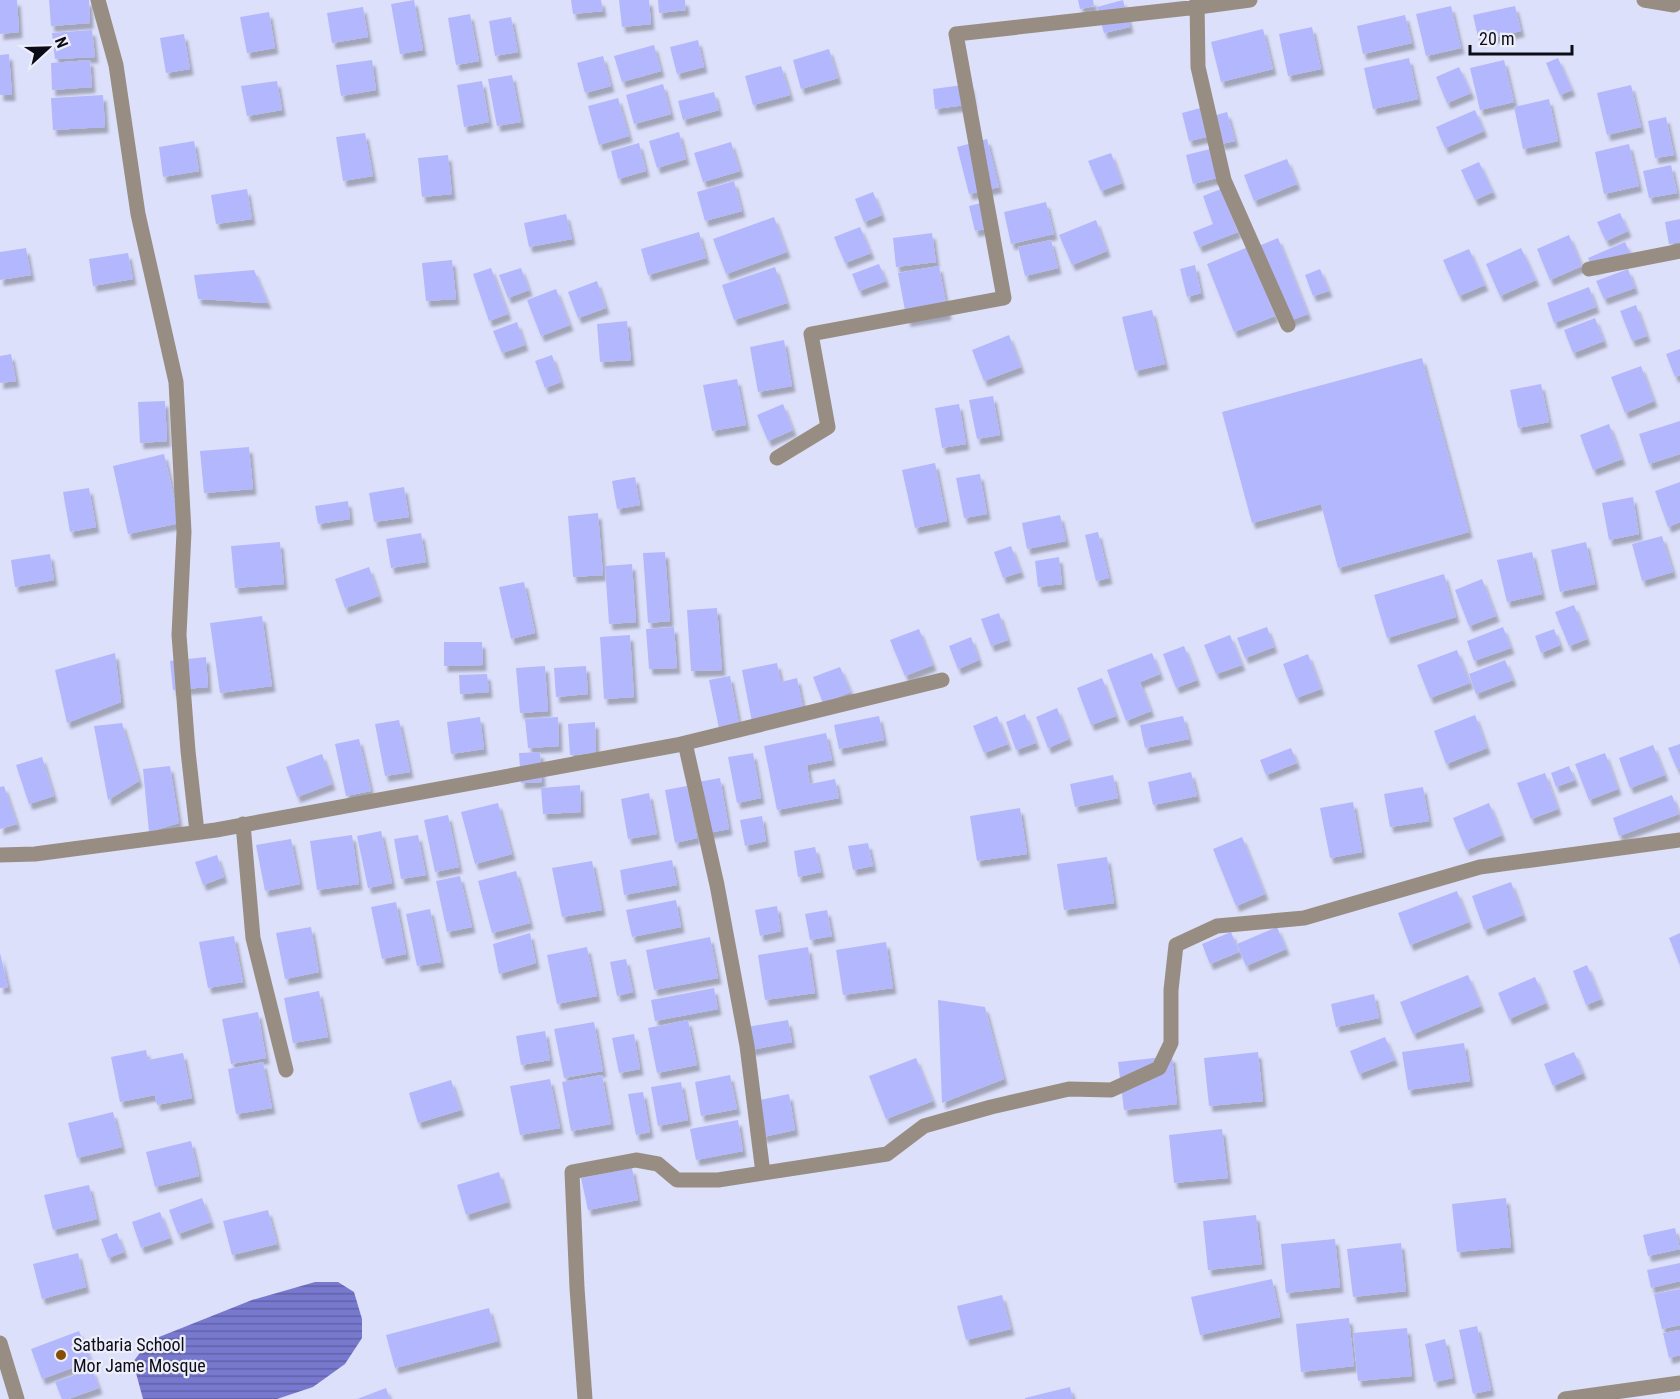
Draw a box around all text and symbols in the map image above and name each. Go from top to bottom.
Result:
north arrow [18,18,78,78]
scale bar [1470,18,1572,56]
text: 20 m [1479,28,1514,49]
text: N [51,34,72,51]
place label: Satbaria School Mor Jame Mosque [73,1334,206,1376]
marker: Satbaria School Mor Jame Mosque [54,1348,68,1362]

